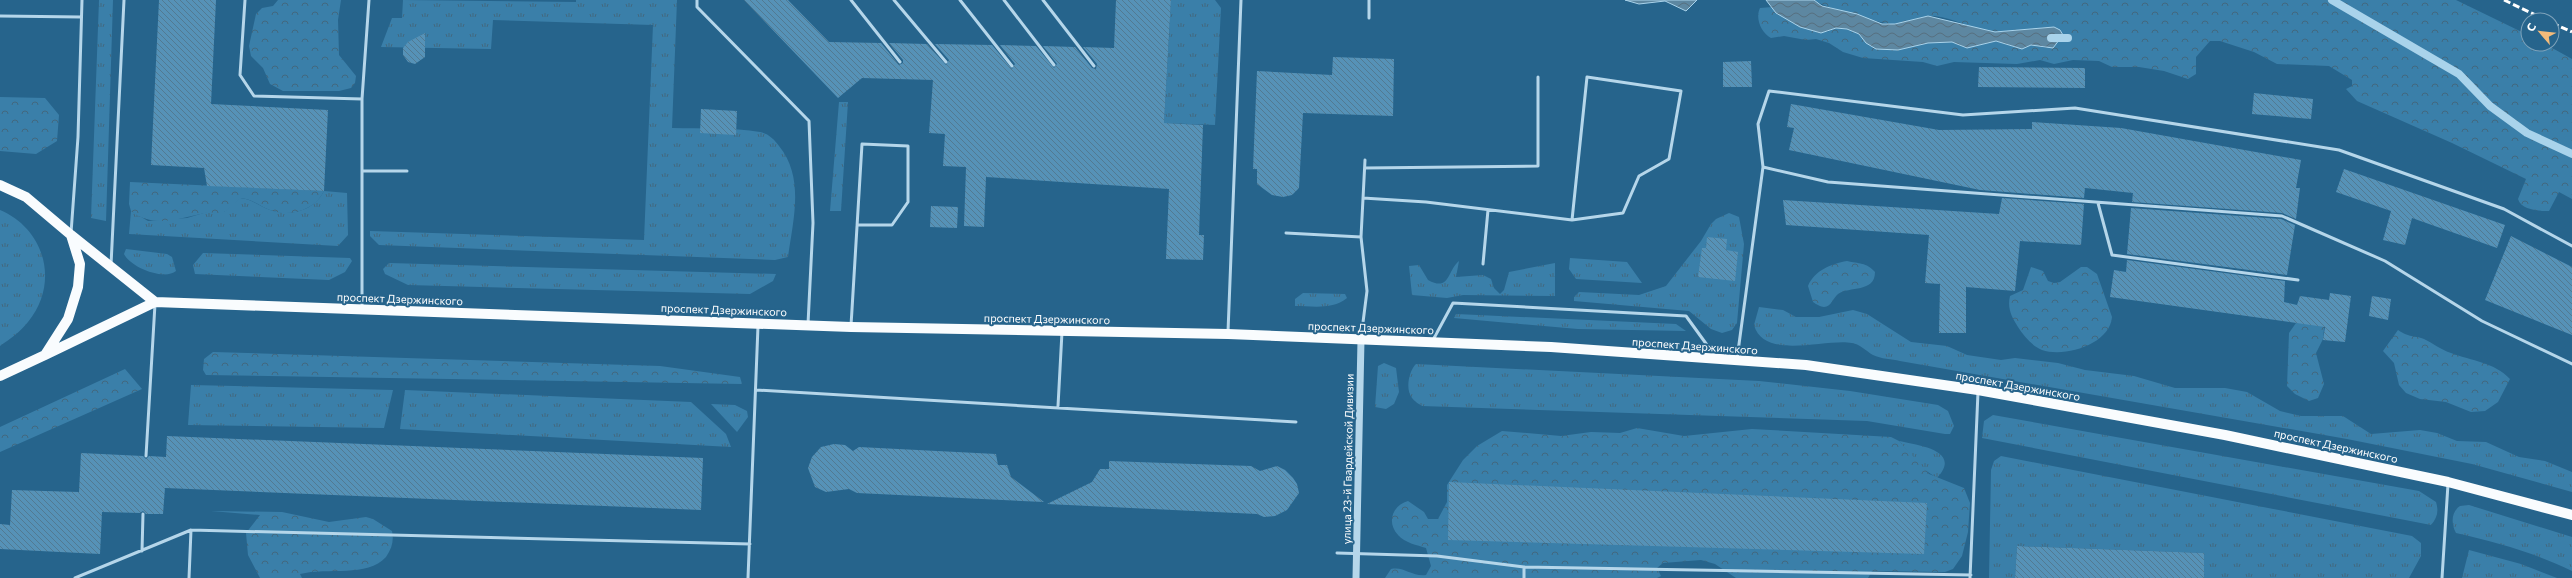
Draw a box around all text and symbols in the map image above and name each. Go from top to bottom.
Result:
north arrow [2520,12,2560,52]
text: С [2523,20,2538,33]
street label: проспект Дзержинского [337,290,464,307]
street label: проспект Дзержинского [661,301,788,318]
street label: проспект Дзержинского [984,311,1111,326]
street label: проспект Дзержинского [1308,319,1435,336]
street label: проспект Дзержинского [1632,335,1759,356]
street label: проспект Дзержинского [1955,368,2082,403]
street label: улица 23-й Гвардейской Дивизии [1340,374,1355,544]
street label: проспект Дзержинского [2273,426,2400,465]

